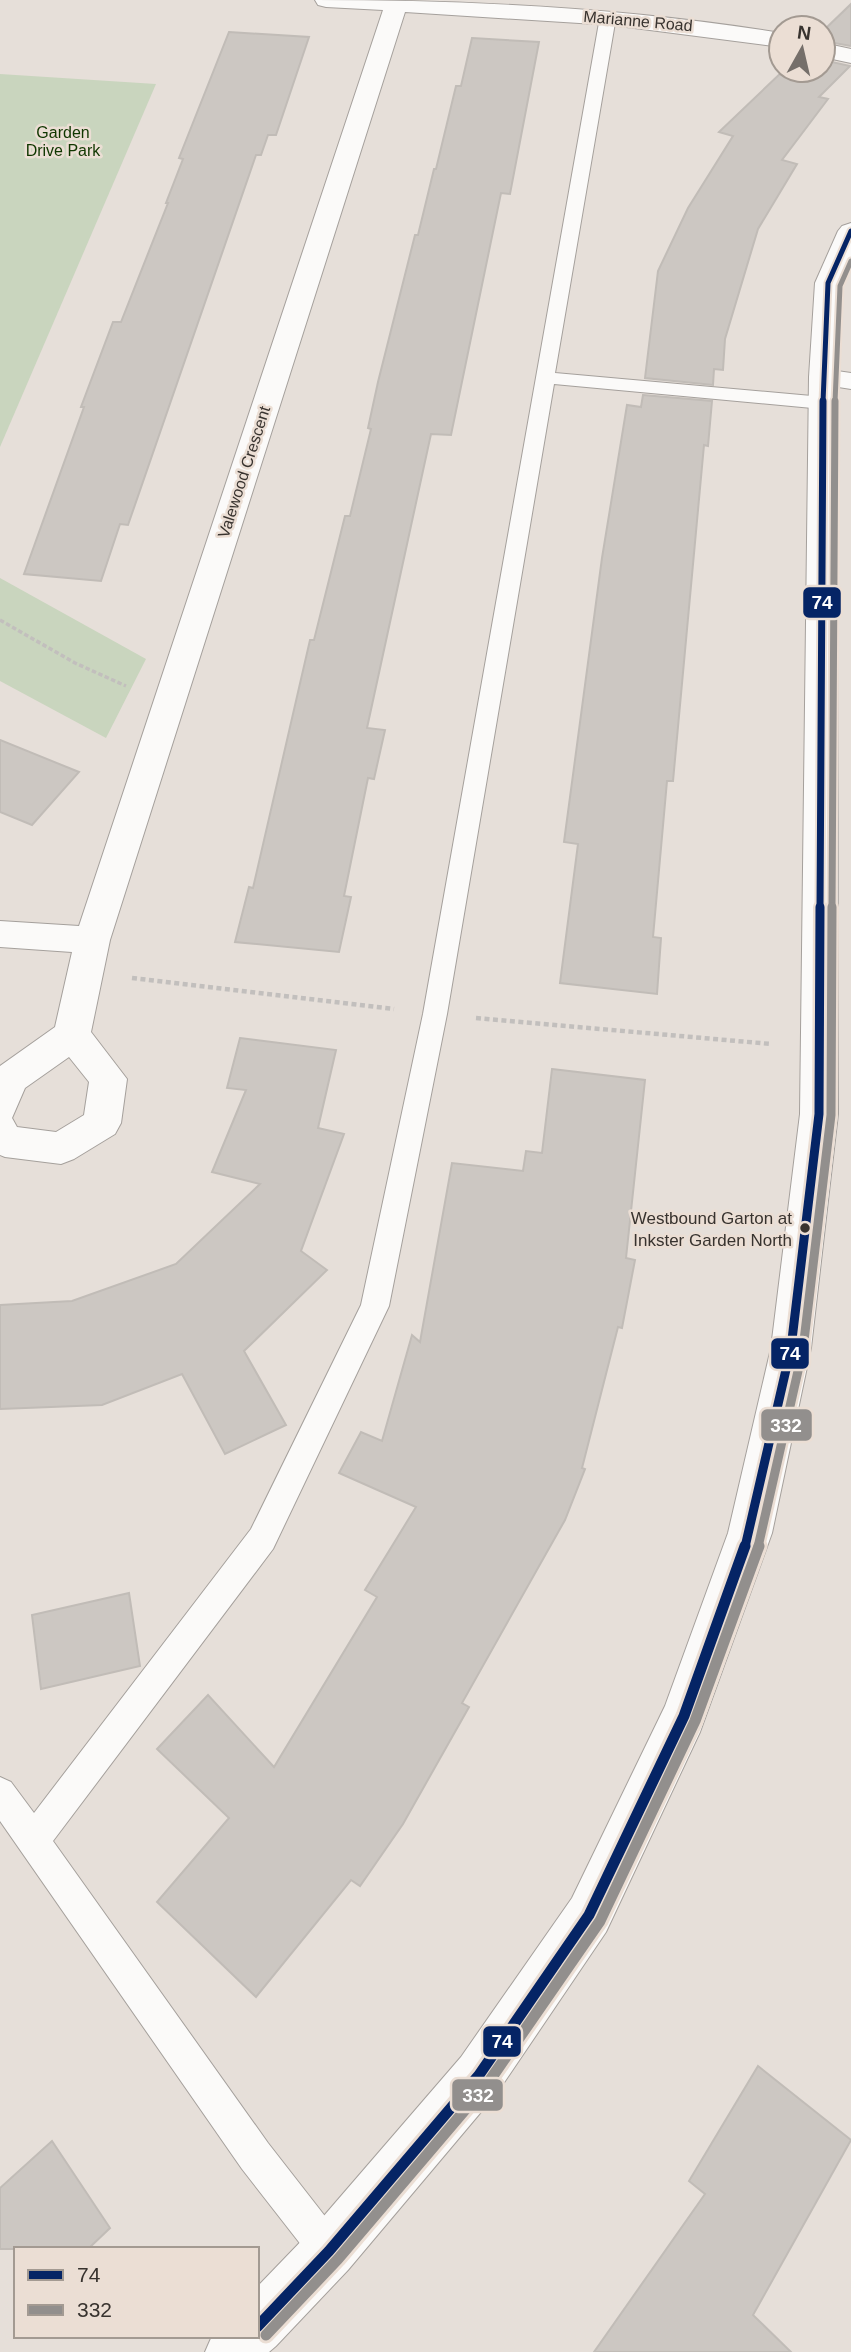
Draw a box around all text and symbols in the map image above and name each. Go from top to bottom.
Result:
street label: Marianne Road [583,8,693,34]
north arrow [767,14,837,84]
text: N [796,21,813,44]
park label: Garden Drive Park [26,124,101,159]
street label: Valewood Crescent [215,403,274,540]
line badge: 74 [802,586,842,619]
text: 74 [811,592,833,613]
place label: Westbound Garton at Inkster Garden North [631,1209,792,1250]
marker: Westbound Garton at Inkster Garden North [798,1221,812,1235]
line badge: 74 [770,1337,810,1370]
text: 74 [779,1343,801,1364]
line badge: 332 [760,1408,813,1442]
text: 332 [770,1415,802,1436]
line badge: 74 [482,2025,522,2058]
text: 74 [491,2031,513,2052]
line badge: 332 [451,2078,504,2112]
text: 332 [462,2085,494,2106]
legend [14,2247,259,2338]
text: 74 [77,2263,101,2286]
text: 332 [77,2298,112,2321]

